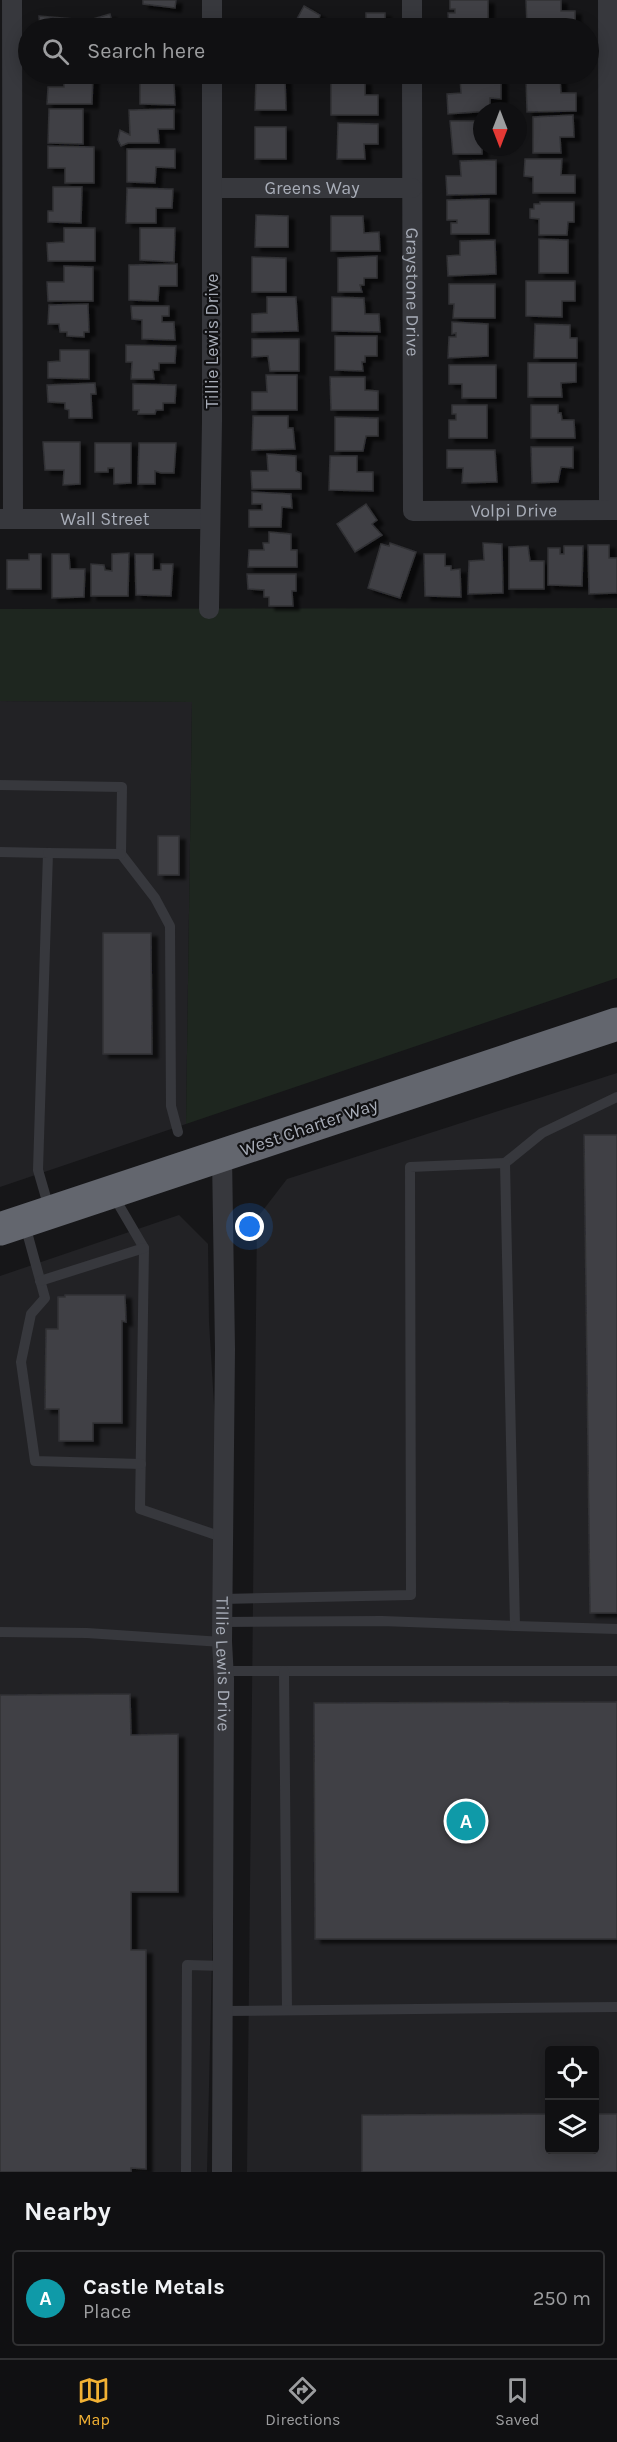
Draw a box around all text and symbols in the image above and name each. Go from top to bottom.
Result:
search box [18,18,599,84]
icon: search [39,35,72,68]
text: Search here [87,38,205,64]
north arrow [473,102,527,156]
street label: Greens Way [264,177,360,199]
street label: Graystone Drive [401,227,424,357]
street label: Tillie Lewis Drive [201,273,223,409]
street label: Volpi Drive [471,499,557,522]
street label: Wall Street [60,508,150,530]
street label: West Charter Way [237,1093,381,1161]
your location [235,1212,264,1241]
street label: Tillie Lewis Drive [211,1596,235,1732]
pin: A [446,1798,486,1844]
map controls [545,2046,599,2154]
button: locate [545,2046,599,2100]
button: layers [545,2100,599,2154]
text: Nearby [24,2196,111,2227]
text: Castle Metals [83,2274,225,2300]
text: A [39,2287,52,2310]
text: 250 m [533,2287,591,2310]
text: Place [83,2300,131,2323]
tab: Map [77,2374,110,2429]
tab: Directions [265,2374,340,2429]
tab: Saved [495,2374,540,2429]

